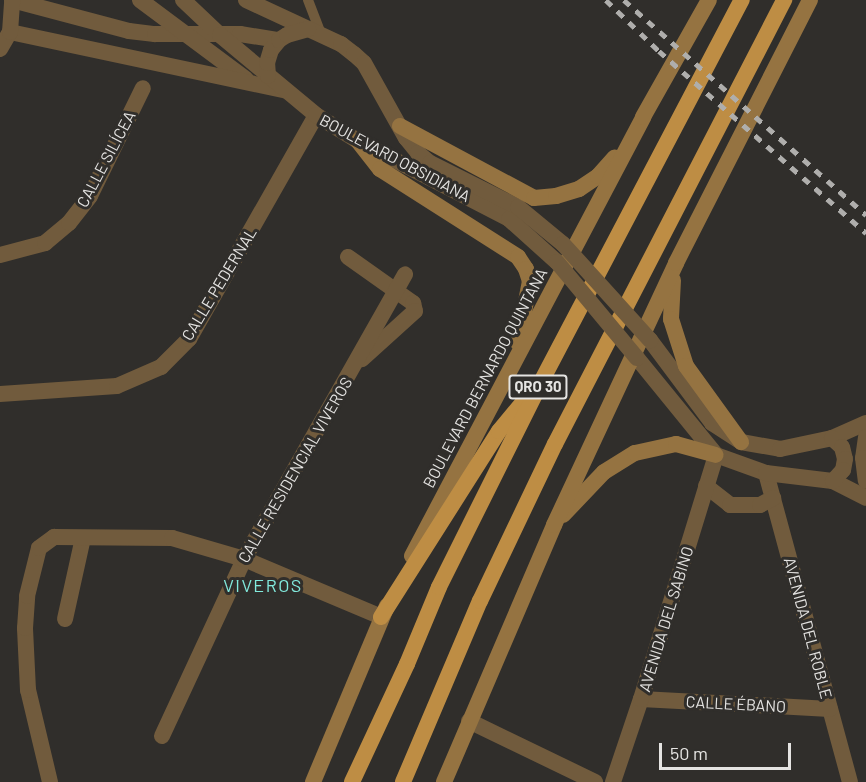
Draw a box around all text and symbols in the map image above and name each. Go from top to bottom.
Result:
street label: CALLE SILÍCEA [73,108,139,210]
street label: BOULEVARD OBSIDIANA [317,110,473,206]
street label: CALLE PEDERNAL [178,224,260,344]
street label: BOULEVARD BERNARDO QUINTANA [419,265,551,491]
street label: CALLE RESIDENCIAL VIVEROS [234,374,356,566]
road number: QRO 30 [508,375,568,399]
street label: AVENIDA DEL SABINO [635,544,697,694]
street label: AVENIDA DEL ROBLE [780,555,836,701]
district label: VIVEROS [223,574,303,596]
street label: CALLE ÉBANO [685,692,787,716]
scale bar [662,731,794,769]
text: 50 m [670,742,708,764]

